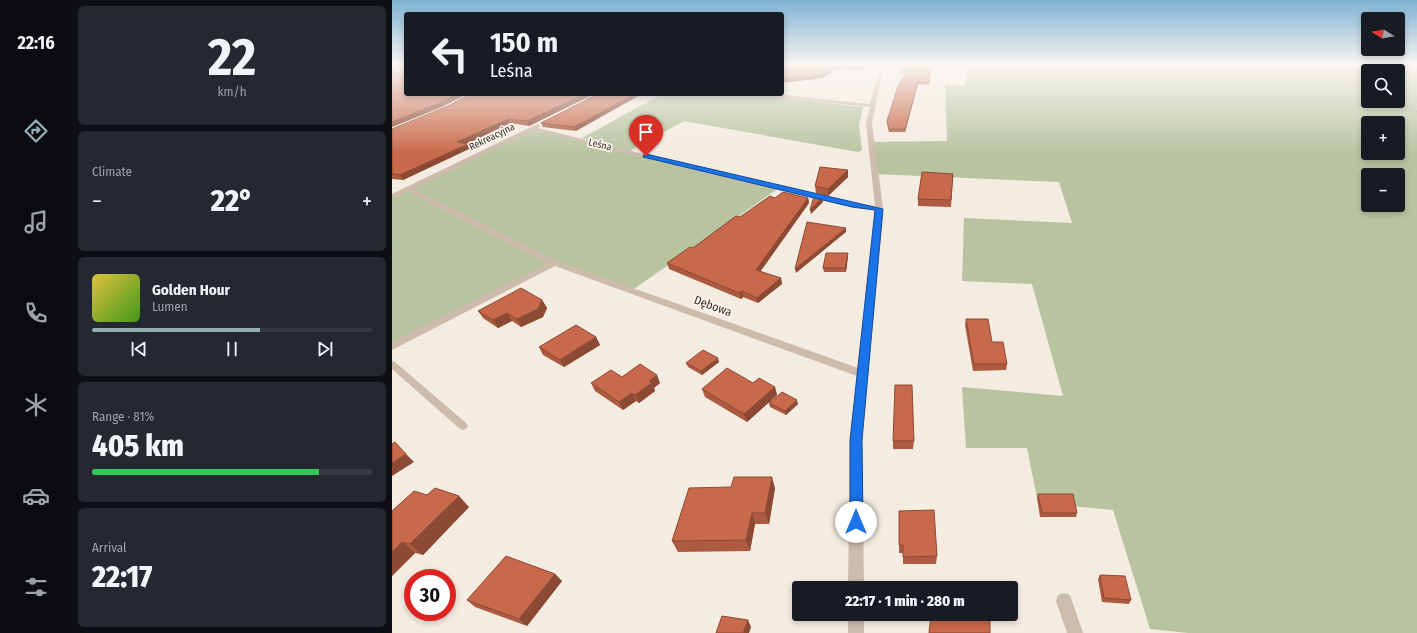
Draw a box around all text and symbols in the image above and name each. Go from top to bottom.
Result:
north arrow [1361,12,1405,56]
map controls [1361,12,1405,212]
text: 22 [208,26,256,89]
text: 150 m [490,26,558,59]
icon: left [424,28,476,80]
text: 22:16 [17,32,55,54]
text: Leśna [490,60,532,82]
button: search [1361,64,1405,108]
text: km/h [218,84,247,99]
pin [629,115,663,156]
button: + [1361,116,1405,160]
icon: directions [22,117,50,145]
street label: Rekreacyjna [467,121,517,153]
icon: arrive [635,121,657,143]
street label: Leśna [587,136,613,154]
text: Climate [92,164,132,179]
button: − [1361,168,1405,212]
text: 22° [211,183,253,219]
text: − [92,188,102,215]
text: + [362,188,372,215]
icon: music [22,208,50,236]
text: Golden Hour [152,281,230,299]
street label: Dębowa [692,293,734,319]
icon: phone [22,299,50,327]
text: Lumen [152,299,188,314]
icon: previous [128,338,150,360]
icon: pause [221,338,243,360]
icon: next [314,338,336,360]
icon: climate [22,391,50,419]
text: Range · 81% [92,409,154,424]
text: 405 km [92,428,184,464]
icon: car [22,482,50,510]
position arrow [835,501,877,543]
text: Arrival [92,540,126,555]
text: 22:17 [92,559,152,595]
speed limit sign: 30 [404,569,456,621]
icon: filters [22,573,50,601]
text: 22:17 · 1 min · 280 m [845,592,965,610]

